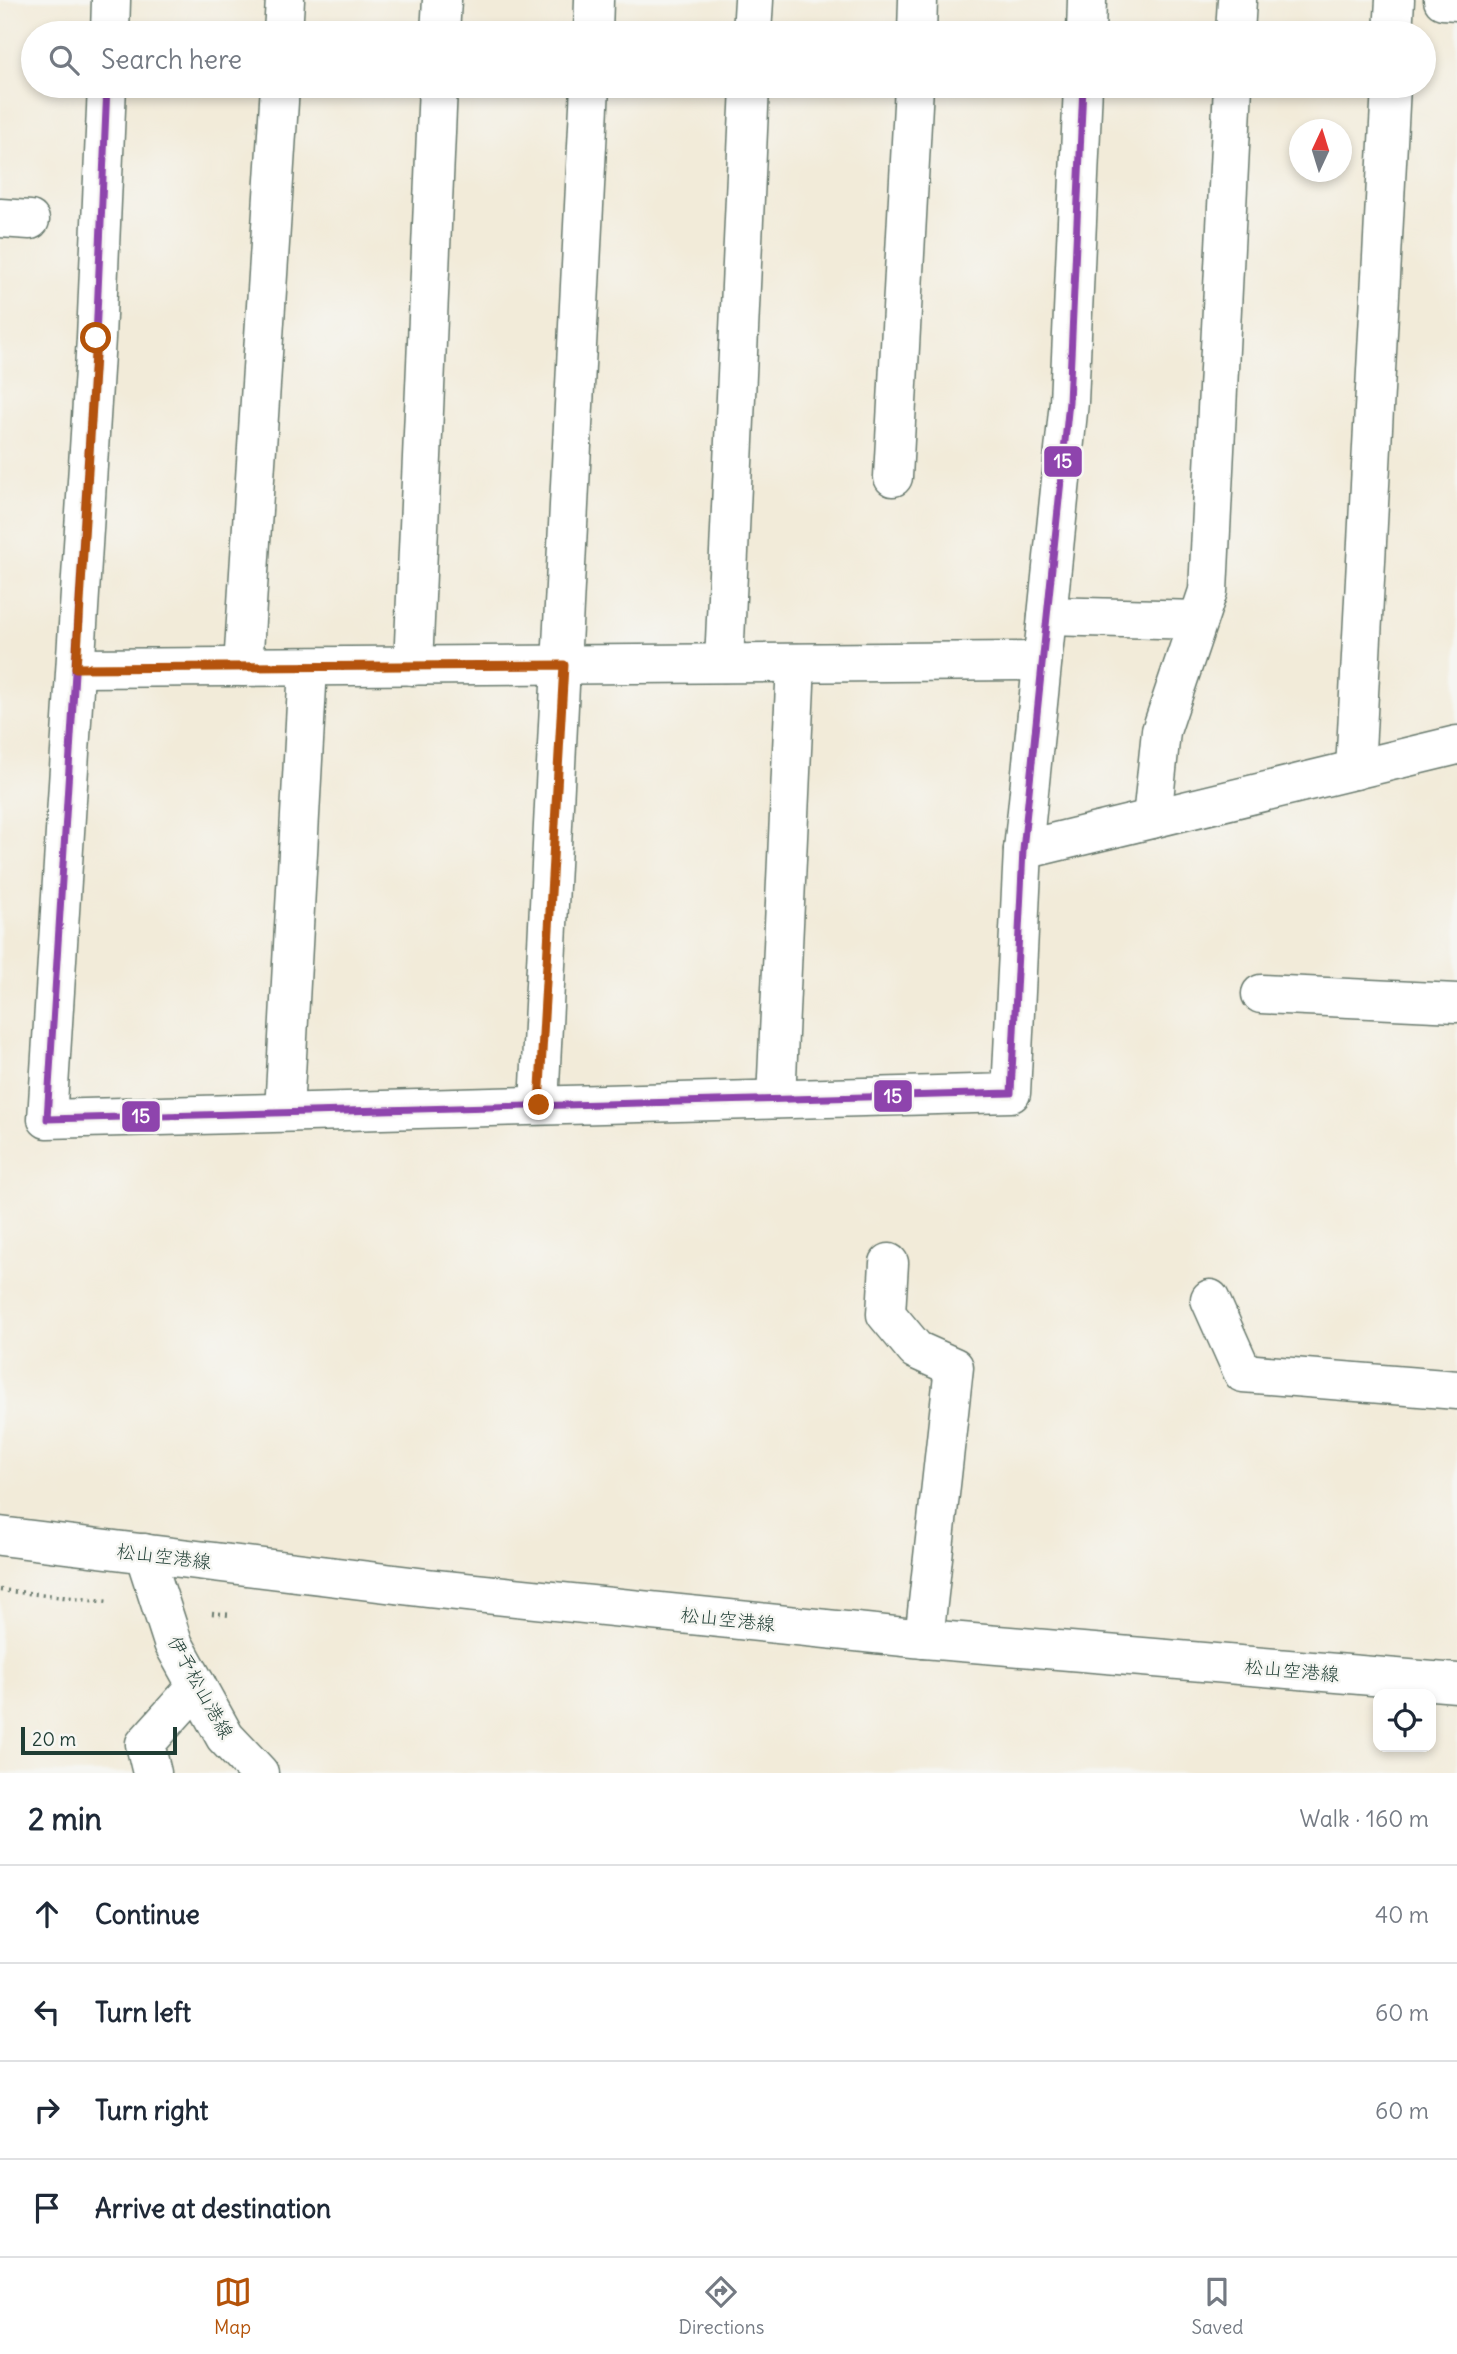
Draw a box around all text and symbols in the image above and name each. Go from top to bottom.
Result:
search box [21,21,1436,98]
icon: search [45,41,83,79]
text: Search here [101,43,242,76]
north arrow [1289,119,1352,182]
route start [80,322,111,353]
line badge: 15 [1043,445,1083,478]
text: 15 [1054,449,1072,473]
line badge: 15 [873,1079,913,1113]
text: 15 [884,1084,902,1108]
route end [523,1089,554,1120]
line badge: 15 [121,1100,161,1133]
text: 15 [132,1104,150,1128]
street label: 松山空港線 [115,1538,213,1574]
street label: 松山空港線 [679,1602,777,1636]
street label: 伊予松山港線 [163,1631,239,1743]
street label: 松山空港線 [1244,1654,1340,1686]
map controls [1373,1689,1436,1752]
button: locate [1373,1689,1436,1752]
scale bar [21,1724,177,1756]
text: 20 m [32,1727,76,1751]
text: 2 min [28,1800,102,1838]
text: Walk · 160 m [1300,1804,1429,1833]
icon: ahead [28,1895,66,1933]
text: Continue [95,1898,200,1931]
text: 40 m [1375,1900,1429,1929]
icon: left [28,1993,66,2031]
text: Turn left [95,1996,191,2029]
text: 60 m [1375,1998,1429,2027]
icon: right [28,2091,66,2129]
text: Turn right [95,2094,208,2127]
text: 60 m [1375,2096,1429,2125]
icon: arrive [28,2189,66,2227]
text: Arrive at destination [95,2192,331,2225]
tab: Map [214,2273,252,2339]
tab: Directions [679,2273,764,2339]
tab: Saved [1191,2273,1243,2339]

